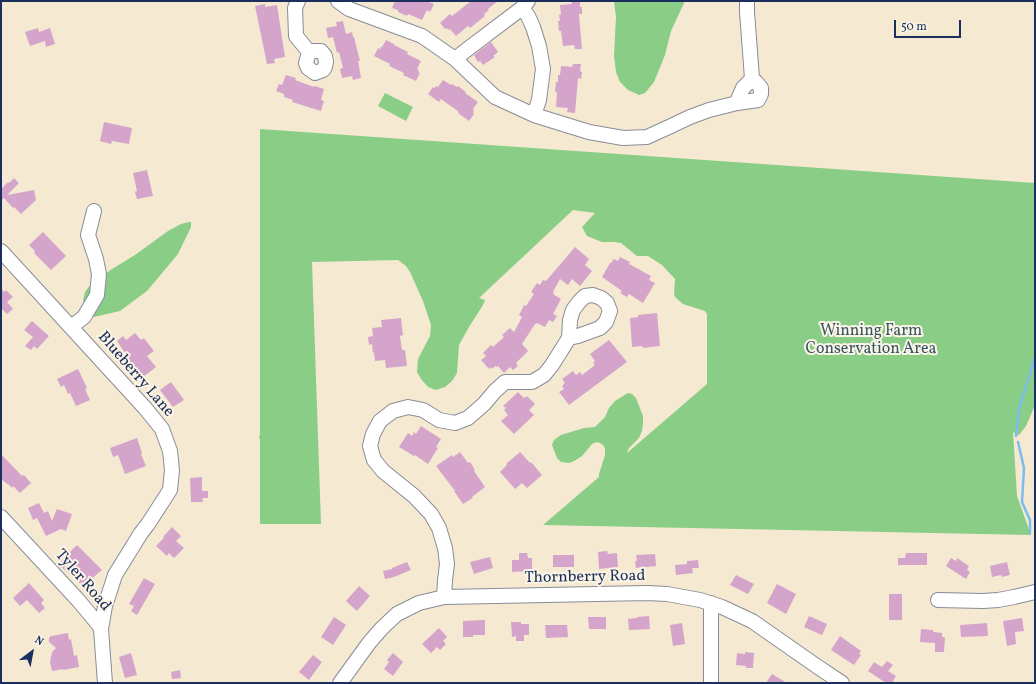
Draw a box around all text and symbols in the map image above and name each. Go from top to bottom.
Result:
scale bar [896,12,963,38]
text: 50 m [901,19,927,35]
park label: Winning Farm Conservation Area [805,322,937,360]
street label: Blueberry Lane [93,328,177,422]
street label: Tyler Road [50,546,114,616]
street label: Thornberry Road [524,567,646,589]
north arrow [12,632,52,672]
text: N [31,633,46,650]

